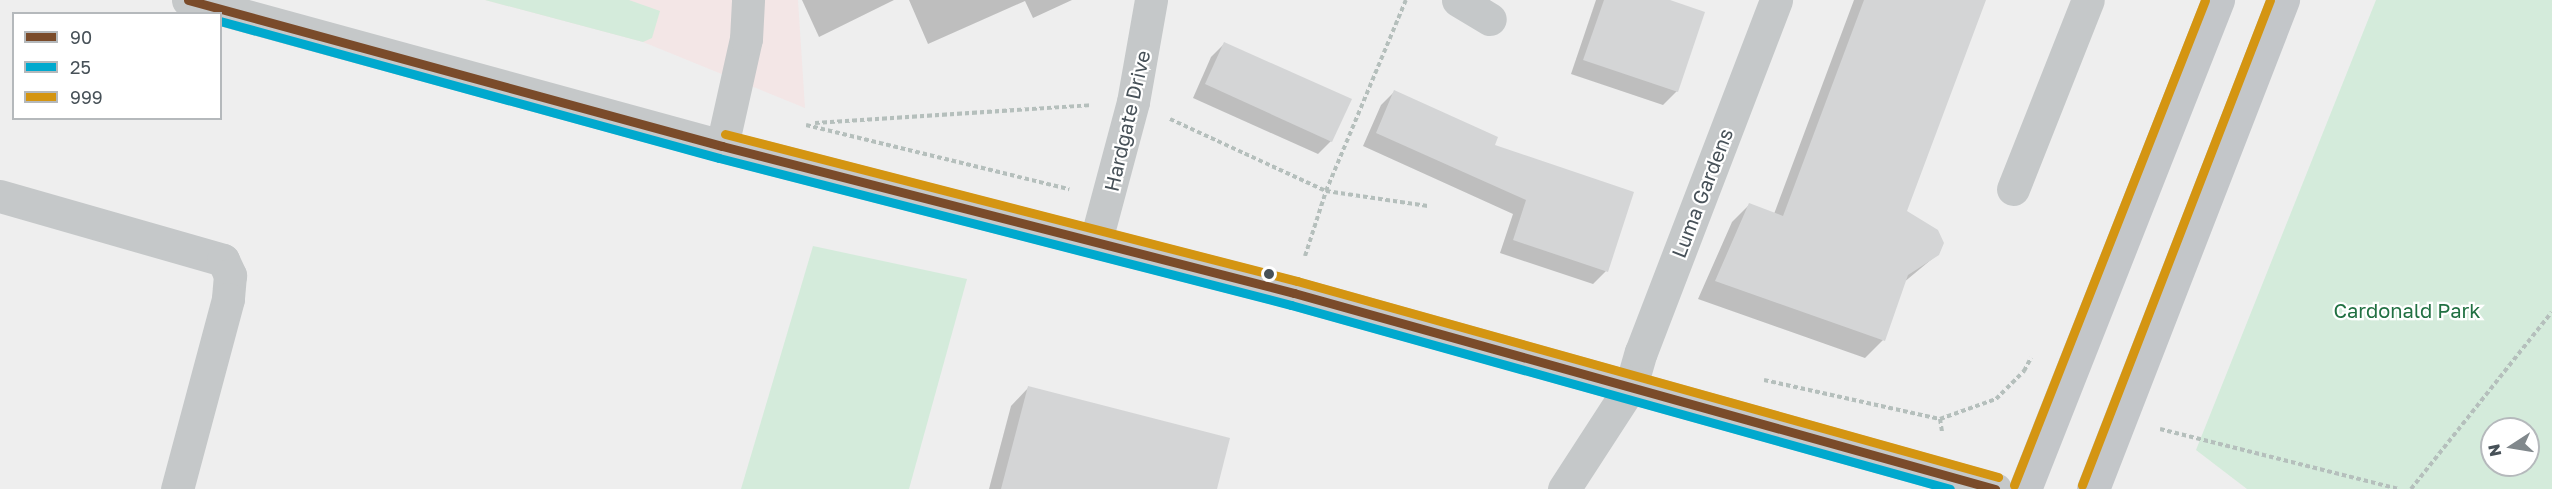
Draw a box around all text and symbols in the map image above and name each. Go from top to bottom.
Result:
legend [12,12,222,120]
text: 90 [70,26,92,48]
street label: Hardgate Drive [1099,48,1155,194]
text: 25 [70,56,91,78]
text: 999 [70,86,103,108]
street label: Luma Gardens [1666,125,1738,261]
unlabelled marker [1263,268,1275,280]
park label: Cardonald Park [2333,298,2481,322]
north arrow [2480,417,2540,477]
text: N [2483,442,2505,458]

